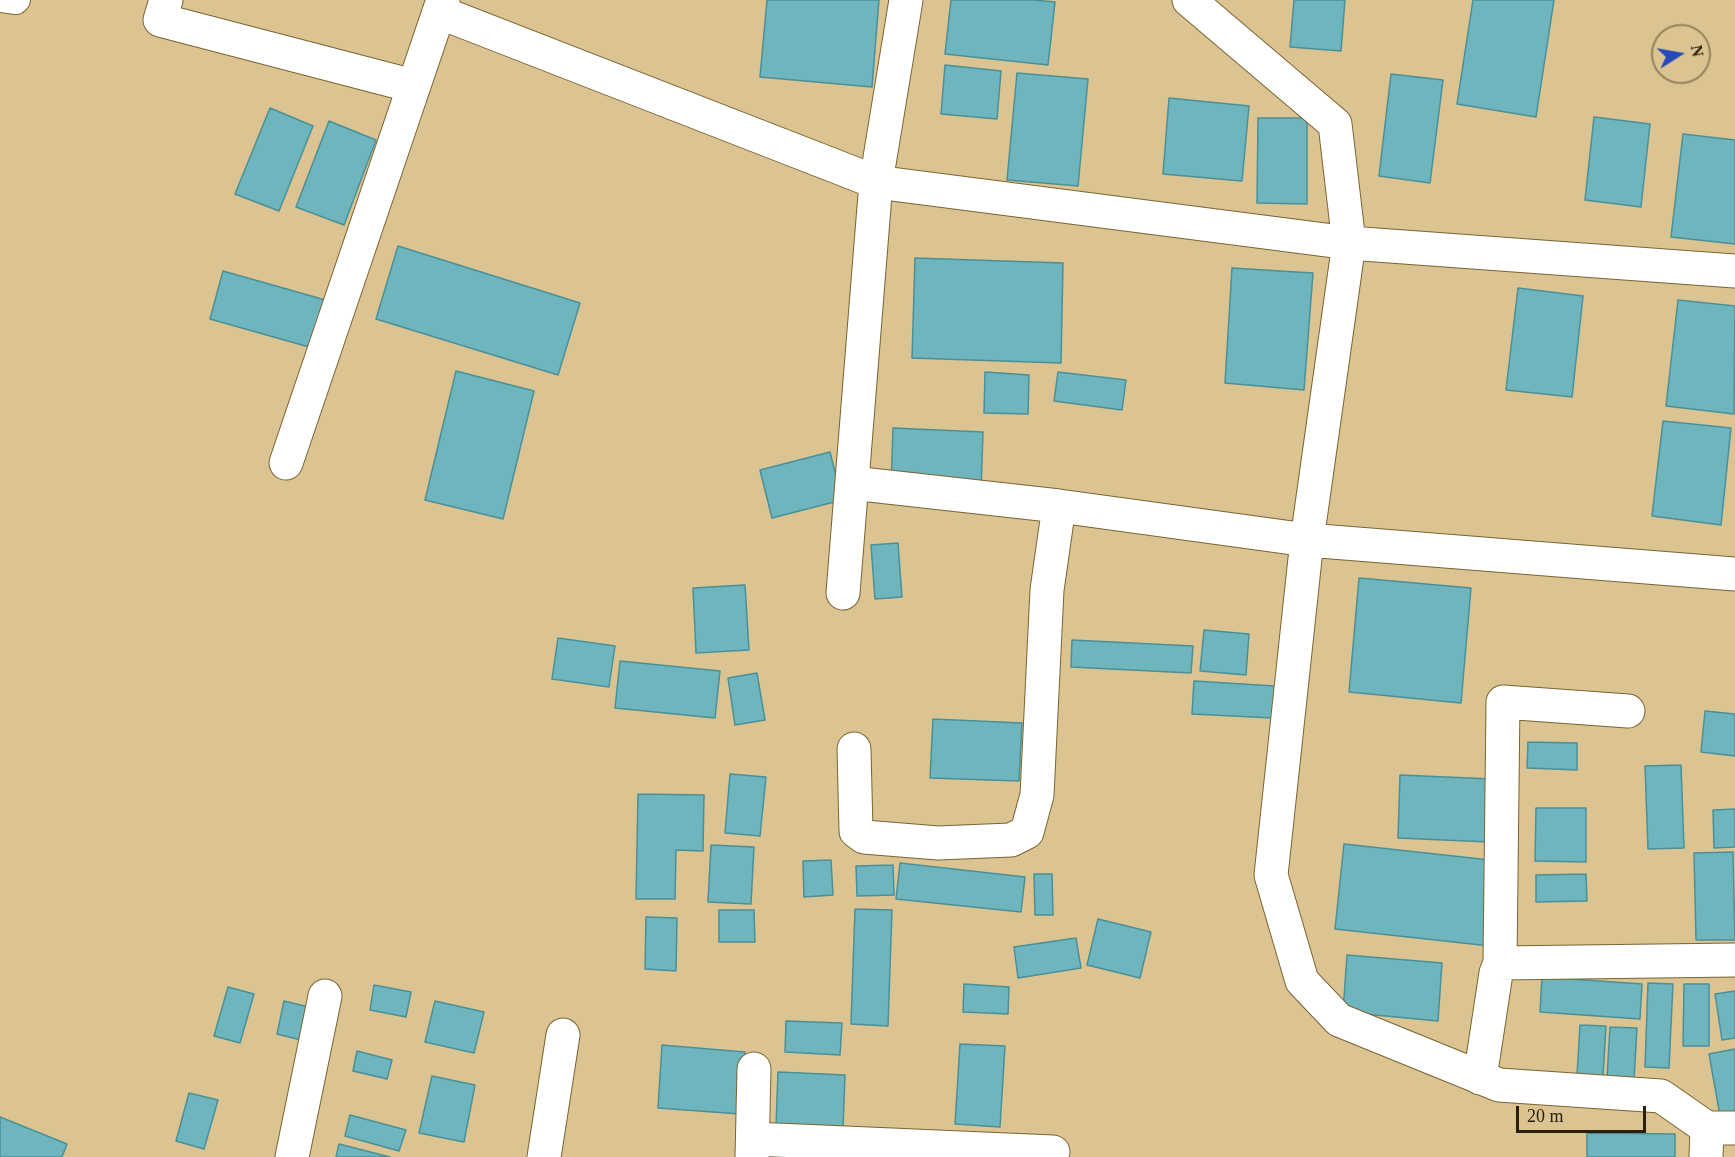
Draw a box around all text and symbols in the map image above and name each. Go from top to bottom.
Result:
north arrow [1651,24,1711,84]
text: N [1688,44,1707,58]
scale bar [1519,1094,1650,1132]
text: 20 m [1527,1106,1564,1126]

